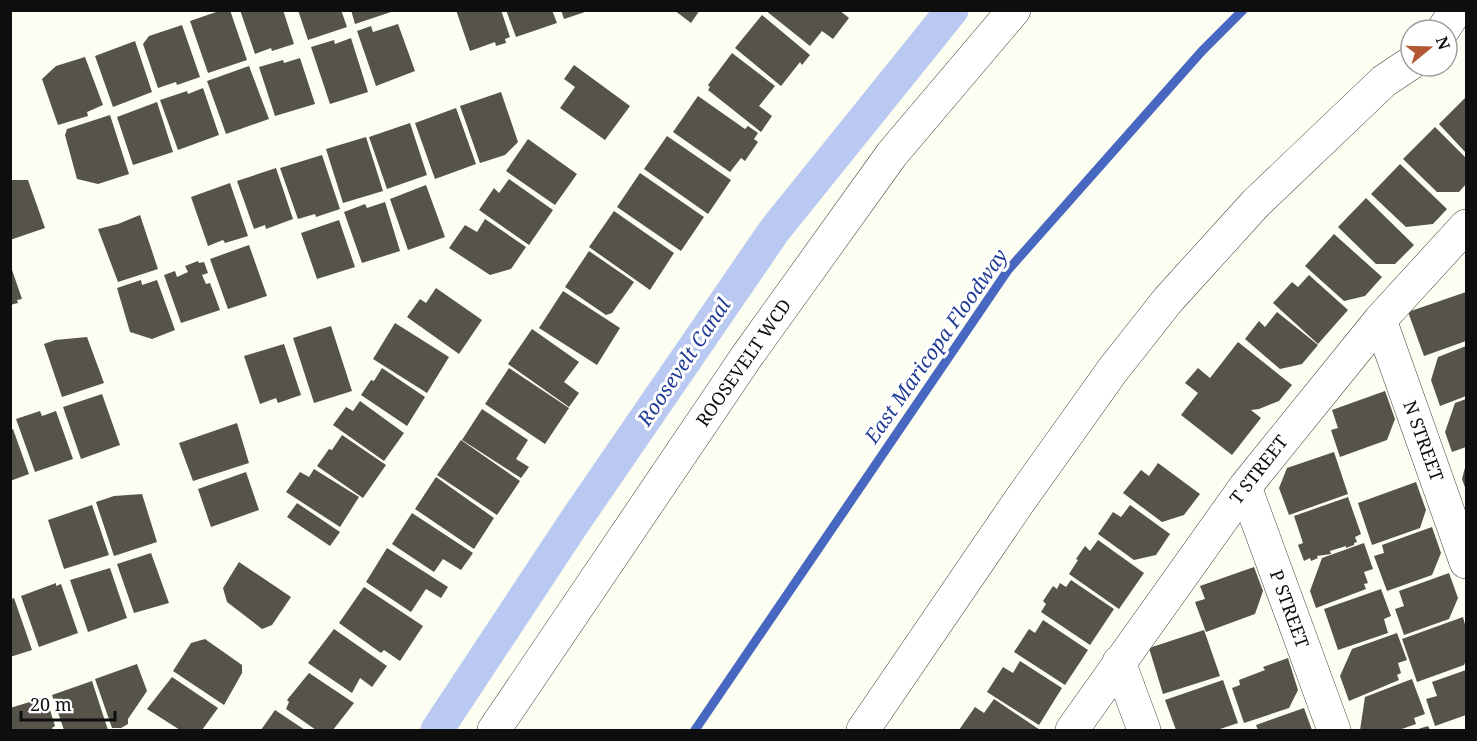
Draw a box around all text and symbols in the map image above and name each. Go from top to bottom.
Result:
north arrow [1399,18,1459,78]
text: N [1431,34,1456,53]
water label: East Maricopa Floodway [857,243,1013,449]
water label: Roosevelt Canal [630,293,736,432]
street label: ROOSEVELT WCD [690,294,796,431]
street label: N STREET [1398,397,1450,484]
street label: T STREET [1224,430,1293,509]
street label: P STREET [1265,566,1315,651]
scale bar [21,684,116,722]
text: 20 m [30,692,72,716]

